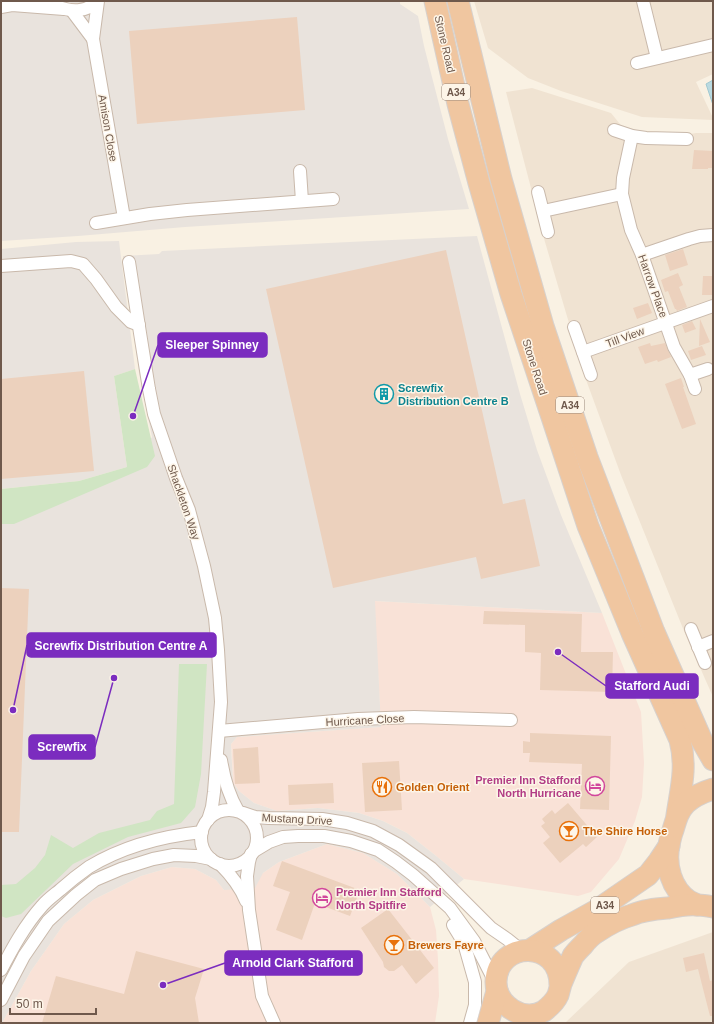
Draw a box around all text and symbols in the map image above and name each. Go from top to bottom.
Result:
street label: Stone Road [433,14,457,74]
road number: A34 [442,84,470,100]
street label: Amison Close [96,94,120,162]
street label: Harrow Place [636,253,670,319]
street label: Till View [604,324,646,350]
callout: Sleeper Spinney [158,333,267,357]
text: Sleeper Spinney [165,338,259,352]
street label: Stone Road [520,338,550,396]
place label: Screwfix Distribution Centre B [398,382,509,407]
building icon: Screwfix Distribution Centre B [373,383,395,405]
road number: A34 [556,397,584,413]
street label: Shackleton Way [165,463,203,542]
callout: Screwfix Distribution Centre A [27,633,216,657]
text: Screwfix Distribution Centre A [35,639,208,653]
callout: Stafford Audi [606,674,698,698]
text: Stafford Audi [614,679,690,693]
street label: Hurricane Close [325,712,405,728]
callout: Screwfix [29,735,95,759]
text: Screwfix [37,740,87,754]
place label: Premier Inn Stafford North Hurricane [475,774,581,799]
hotel icon: Premier Inn Stafford North Hurricane [584,775,606,797]
restaurant icon: Golden Orient [371,776,393,798]
place label: Golden Orient [396,781,470,793]
street label: Mustang Drive [261,811,333,827]
bar icon: The Shire Horse [558,820,580,842]
place label: The Shire Horse [583,825,667,837]
place label: Premier Inn Stafford North Spitfire [336,886,442,911]
hotel icon: Premier Inn Stafford North Spitfire [311,887,333,909]
road number: A34 [591,897,619,913]
bar icon: Brewers Fayre [383,934,405,956]
place label: Brewers Fayre [408,939,484,951]
callout: Arnold Clark Stafford [225,951,362,975]
text: Arnold Clark Stafford [232,956,354,970]
scale bar [10,990,96,1016]
text: 50 m [16,997,43,1011]

